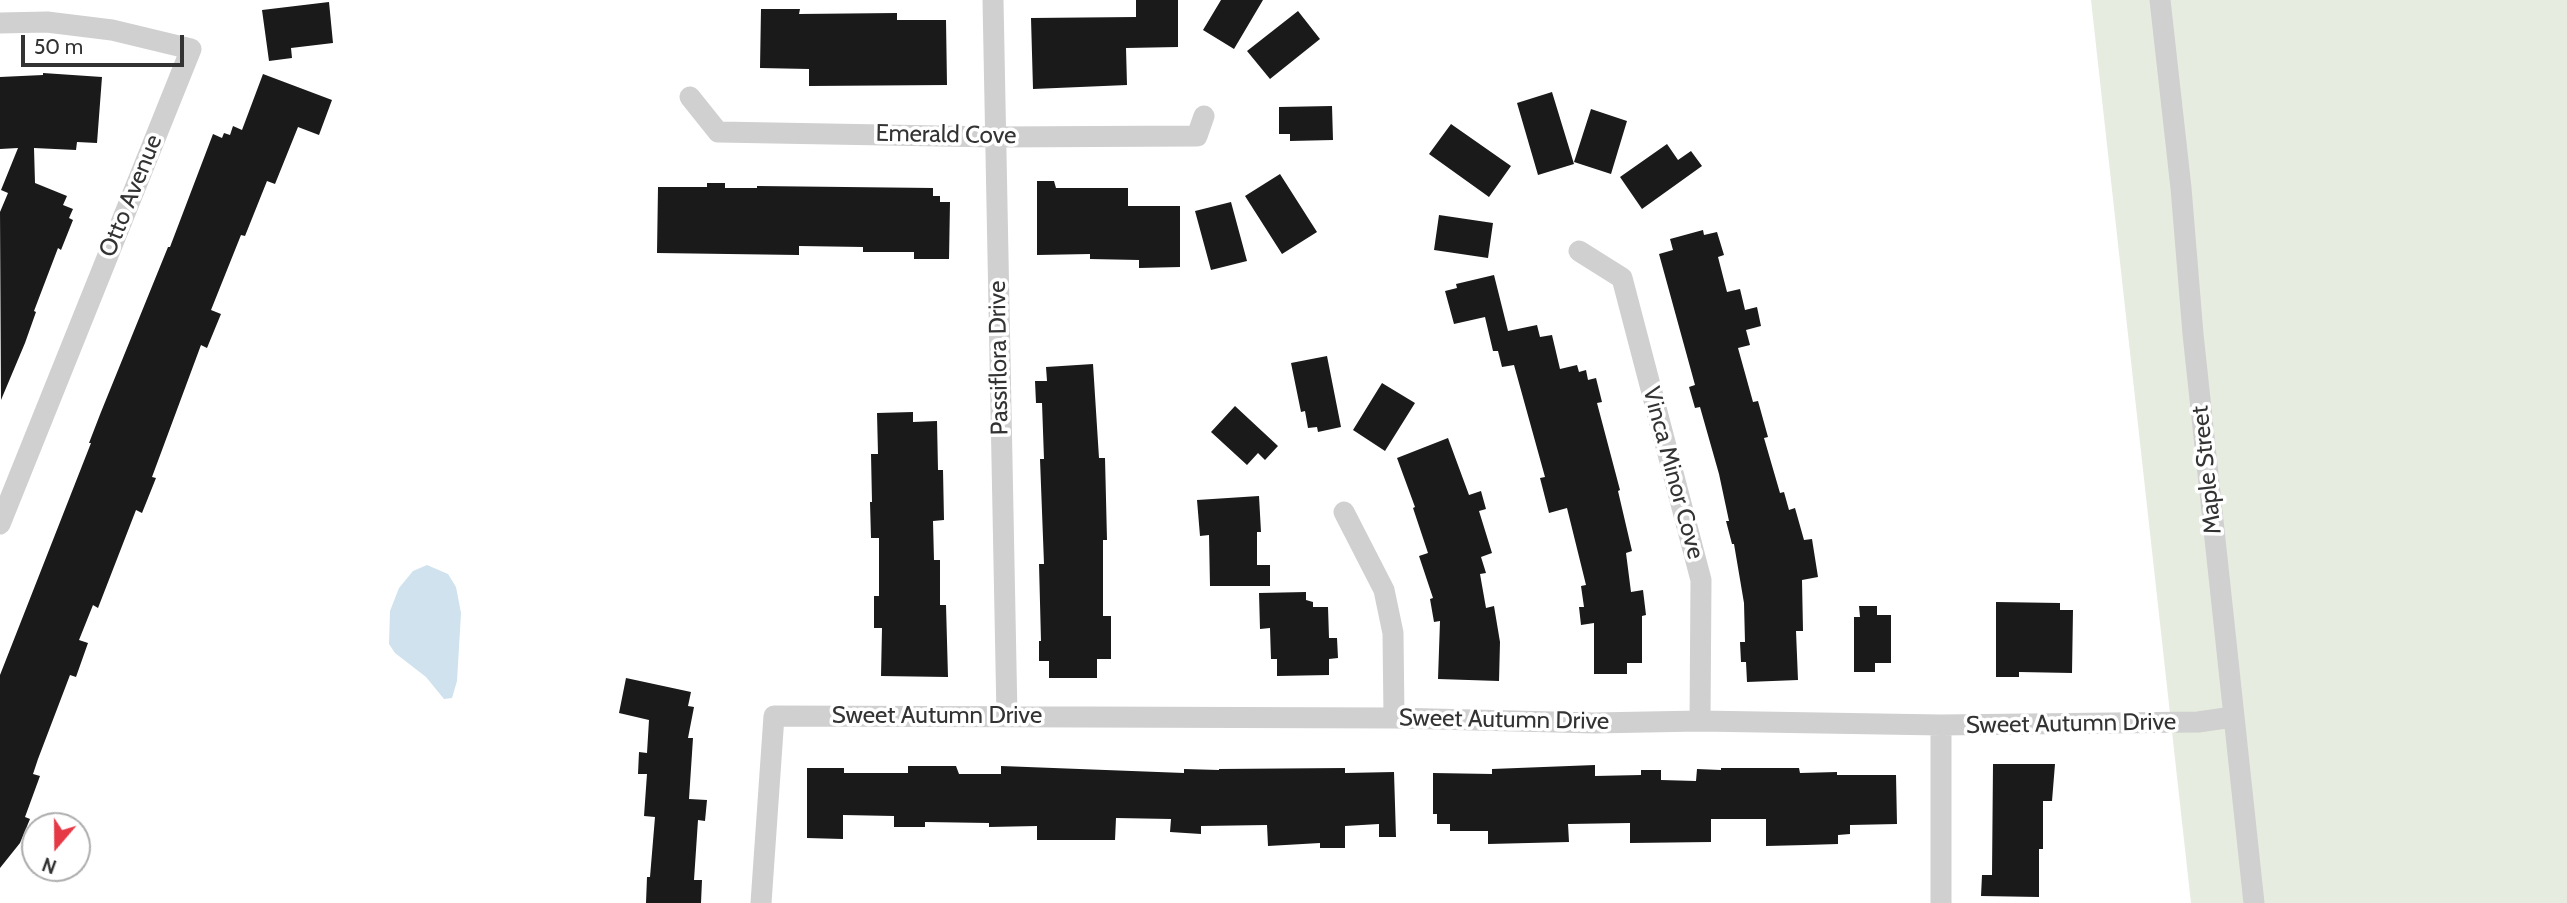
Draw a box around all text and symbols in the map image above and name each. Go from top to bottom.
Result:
scale bar [24,21,187,65]
text: 50 m [34,34,83,59]
street label: Emerald Cove [875,119,1017,151]
street label: Otto Avenue [93,131,169,261]
street label: Passiflora Drive [983,280,1015,436]
street label: Vinca Minor Cove [1636,384,1710,562]
street label: Maple Street [2186,404,2228,536]
street label: Sweet Autumn Drive [832,702,1042,730]
street label: Sweet Autumn Drive [1399,704,1609,736]
street label: Sweet Autumn Drive [1966,708,2176,740]
north arrow [21,812,91,882]
text: N [39,852,60,878]

